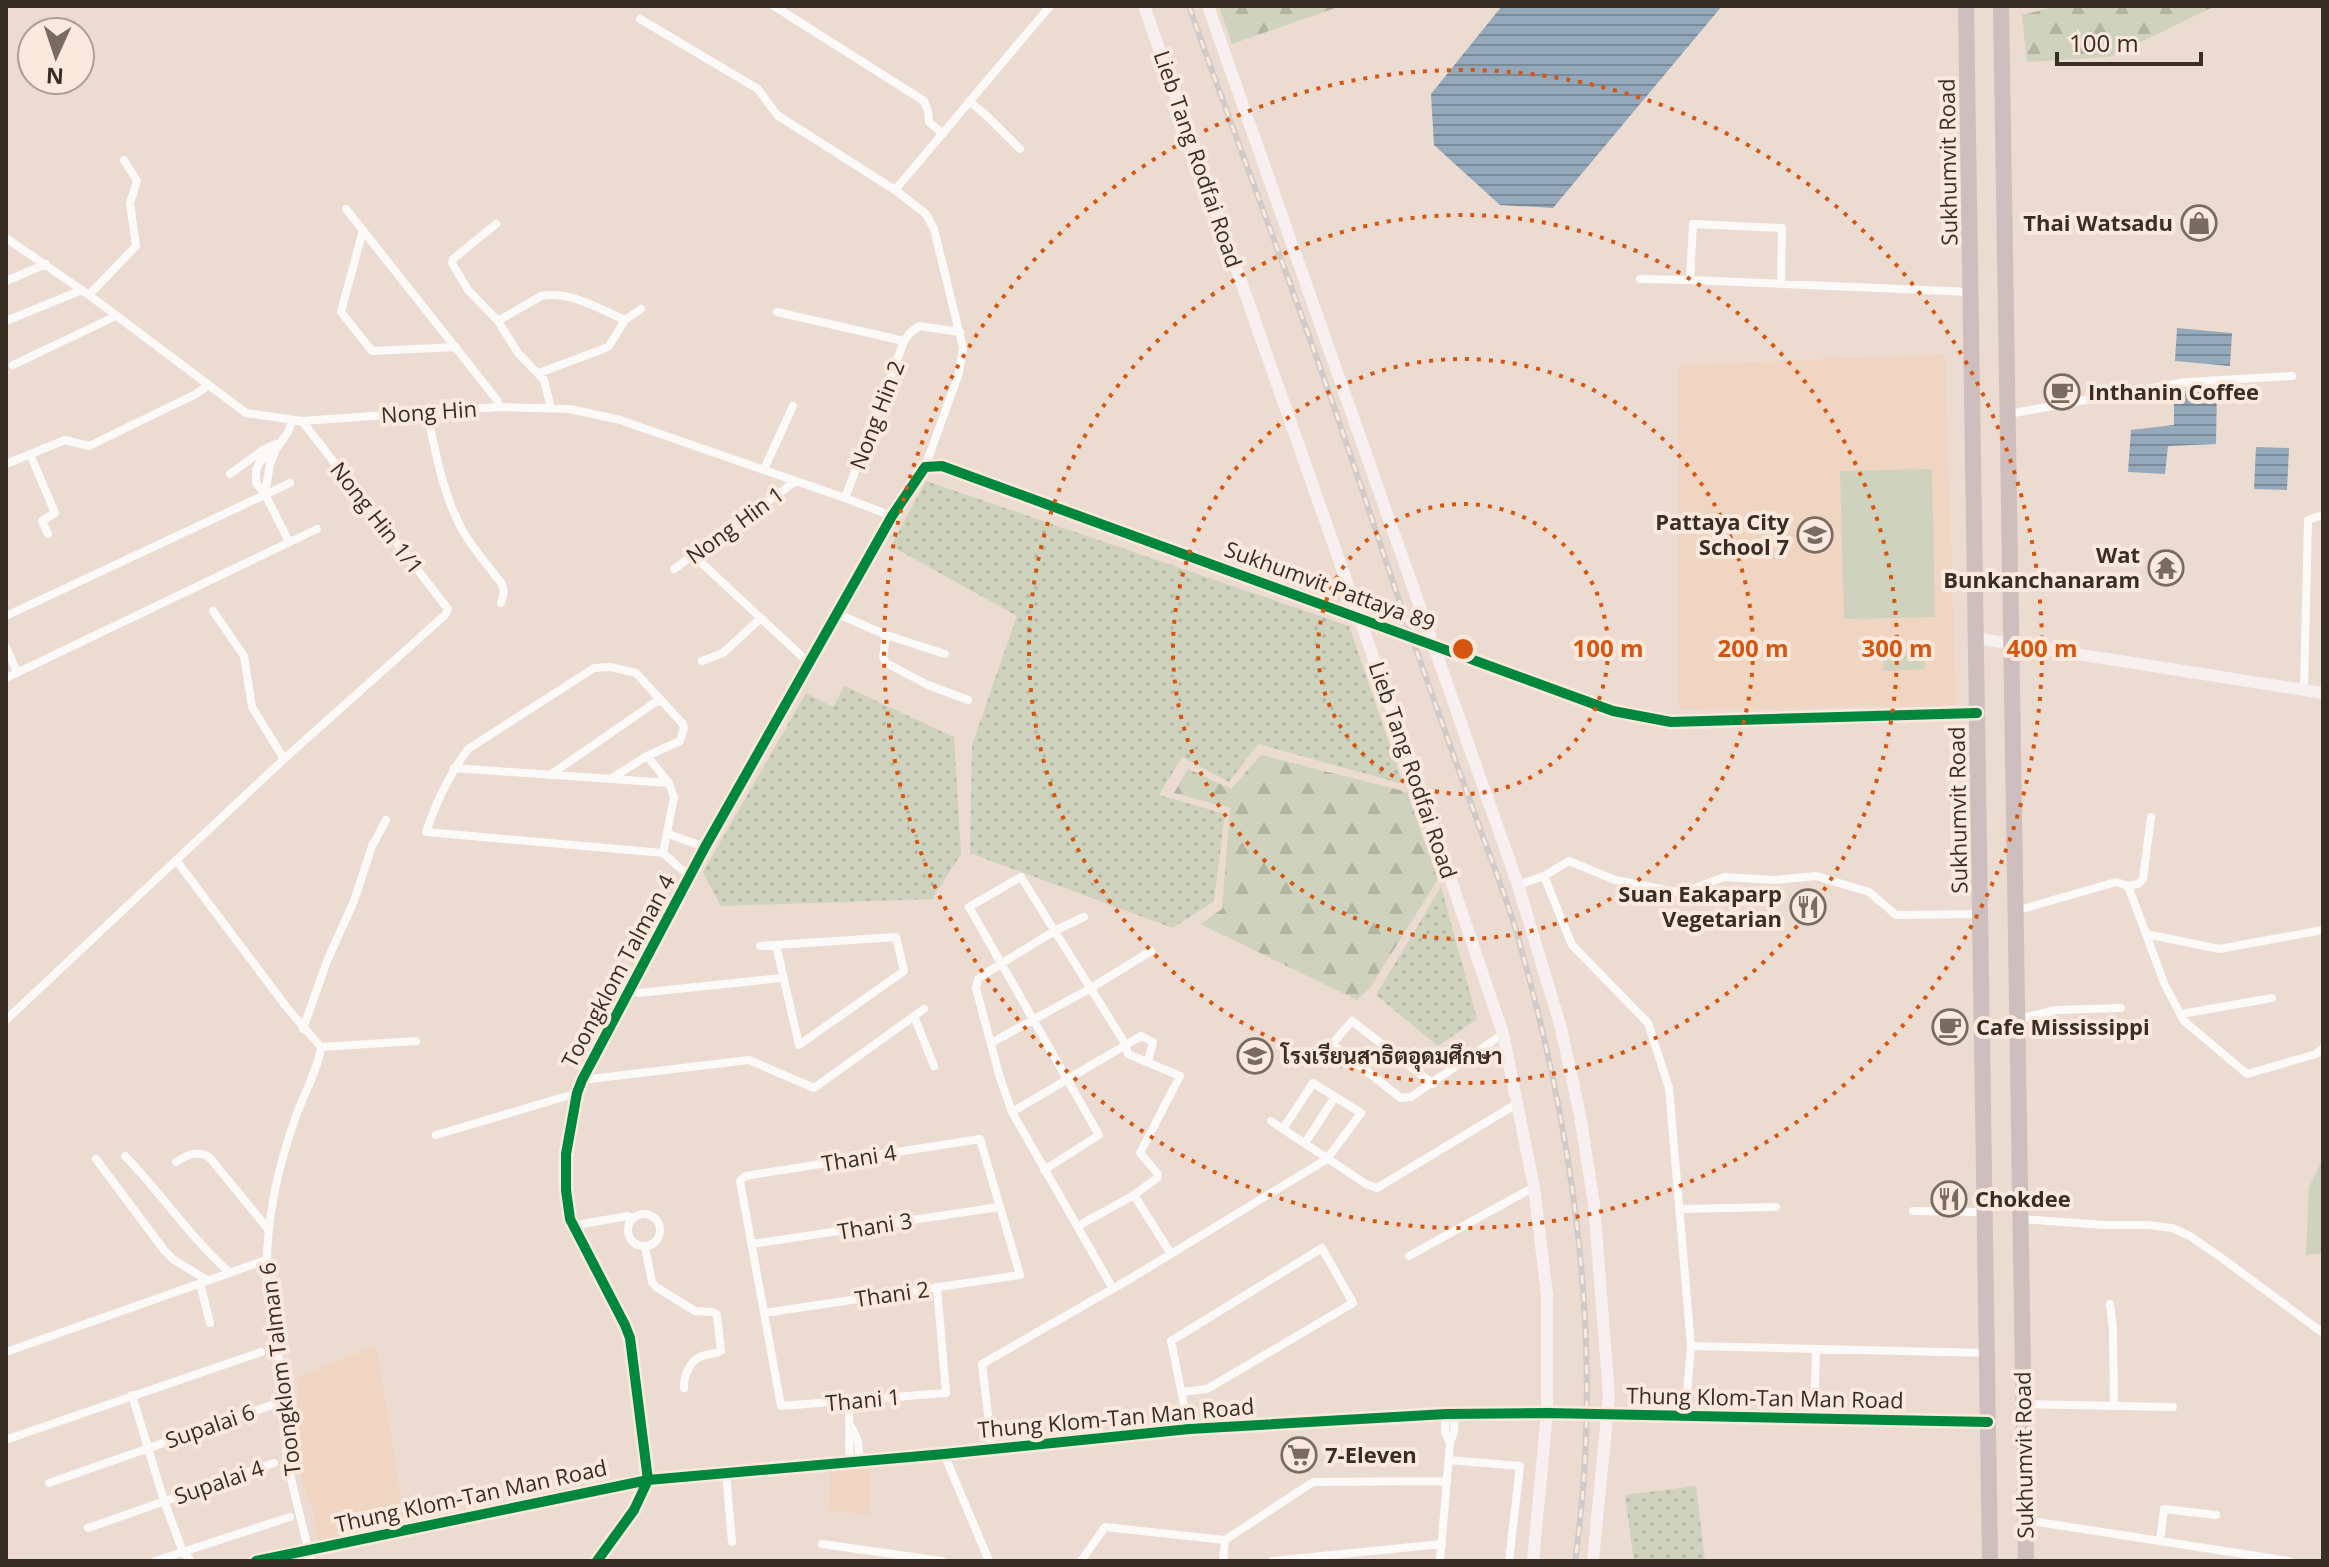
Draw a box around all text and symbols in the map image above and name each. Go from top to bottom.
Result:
north arrow [16,16,96,96]
scale bar [2057,16,2201,66]
text: 100 m [2069,26,2139,59]
street label: Lieb Tang Rodfai Road [1148,46,1250,271]
text: N [45,62,65,92]
street label: Sukhumvit Road [1931,78,1963,246]
shop icon: Thai Watsadu [2180,204,2218,242]
place label: Thai Watsadu [2023,207,2173,237]
street label: Nong Hin 2 [842,356,911,473]
cafe icon: Inthanin Coffee [2043,373,2081,411]
place label: Inthanin Coffee [2088,376,2259,406]
street label: Nong Hin [380,393,478,429]
street label: Nong Hin 1/1 [324,455,431,580]
street label: Nong Hin 1 [679,478,790,570]
place label: Pattaya City School 7 [1655,506,1789,561]
school or university icon: Pattaya City School 7 [1796,516,1834,554]
street label: Sukhumvit Pattaya 89 [1221,533,1440,637]
place label: Wat Bunkanchanaram [1943,539,2140,594]
temple icon: Wat Bunkanchanaram [2147,549,2185,587]
text: 100 m [1573,631,1643,664]
text: 200 m [1718,631,1788,664]
text: 300 m [1862,631,1932,664]
text: 400 m [2007,631,2077,664]
centre of rings [1449,635,1477,663]
street label: Lieb Tang Rodfai Road [1363,657,1465,882]
street label: Sukhumvit Road [1941,726,1973,894]
street label: Toongklom Talman 4 [553,868,681,1072]
place label: Suan Eakaparp Vegetarian [1618,878,1782,933]
restaurant icon: Suan Eakaparp Vegetarian [1789,888,1827,926]
cafe icon: Cafe Mississippi [1931,1008,1969,1046]
place label: Cafe Mississippi [1976,1011,2150,1041]
school or university icon: โรงเรียนสาธิตอุดมศึกษา [1236,1037,1274,1075]
place label: โรงเรียนสาธิตอุดมศึกษา [1279,1040,1502,1072]
street label: Thani 4 [819,1136,899,1178]
restaurant icon: Chokdee [1930,1180,1968,1218]
place label: Chokdee [1975,1183,2071,1213]
street label: Thani 3 [835,1204,914,1246]
street label: Toongklom Talman 6 [251,1261,307,1478]
street label: Thani 2 [853,1273,931,1313]
street label: Sukhumvit Road [2007,1371,2039,1539]
street label: Thung Klom-Tan Man Road [1626,1380,1904,1414]
street label: Thani 1 [824,1381,902,1417]
street label: Thung Klom-Tan Man Road [977,1390,1255,1444]
street label: Supalai 6 [161,1396,258,1454]
supermarket icon: 7-Eleven [1280,1436,1318,1474]
place label: 7-Eleven [1325,1439,1417,1469]
street label: Supalai 4 [170,1452,268,1510]
street label: Thung Klom-Tan Man Road [332,1452,609,1539]

